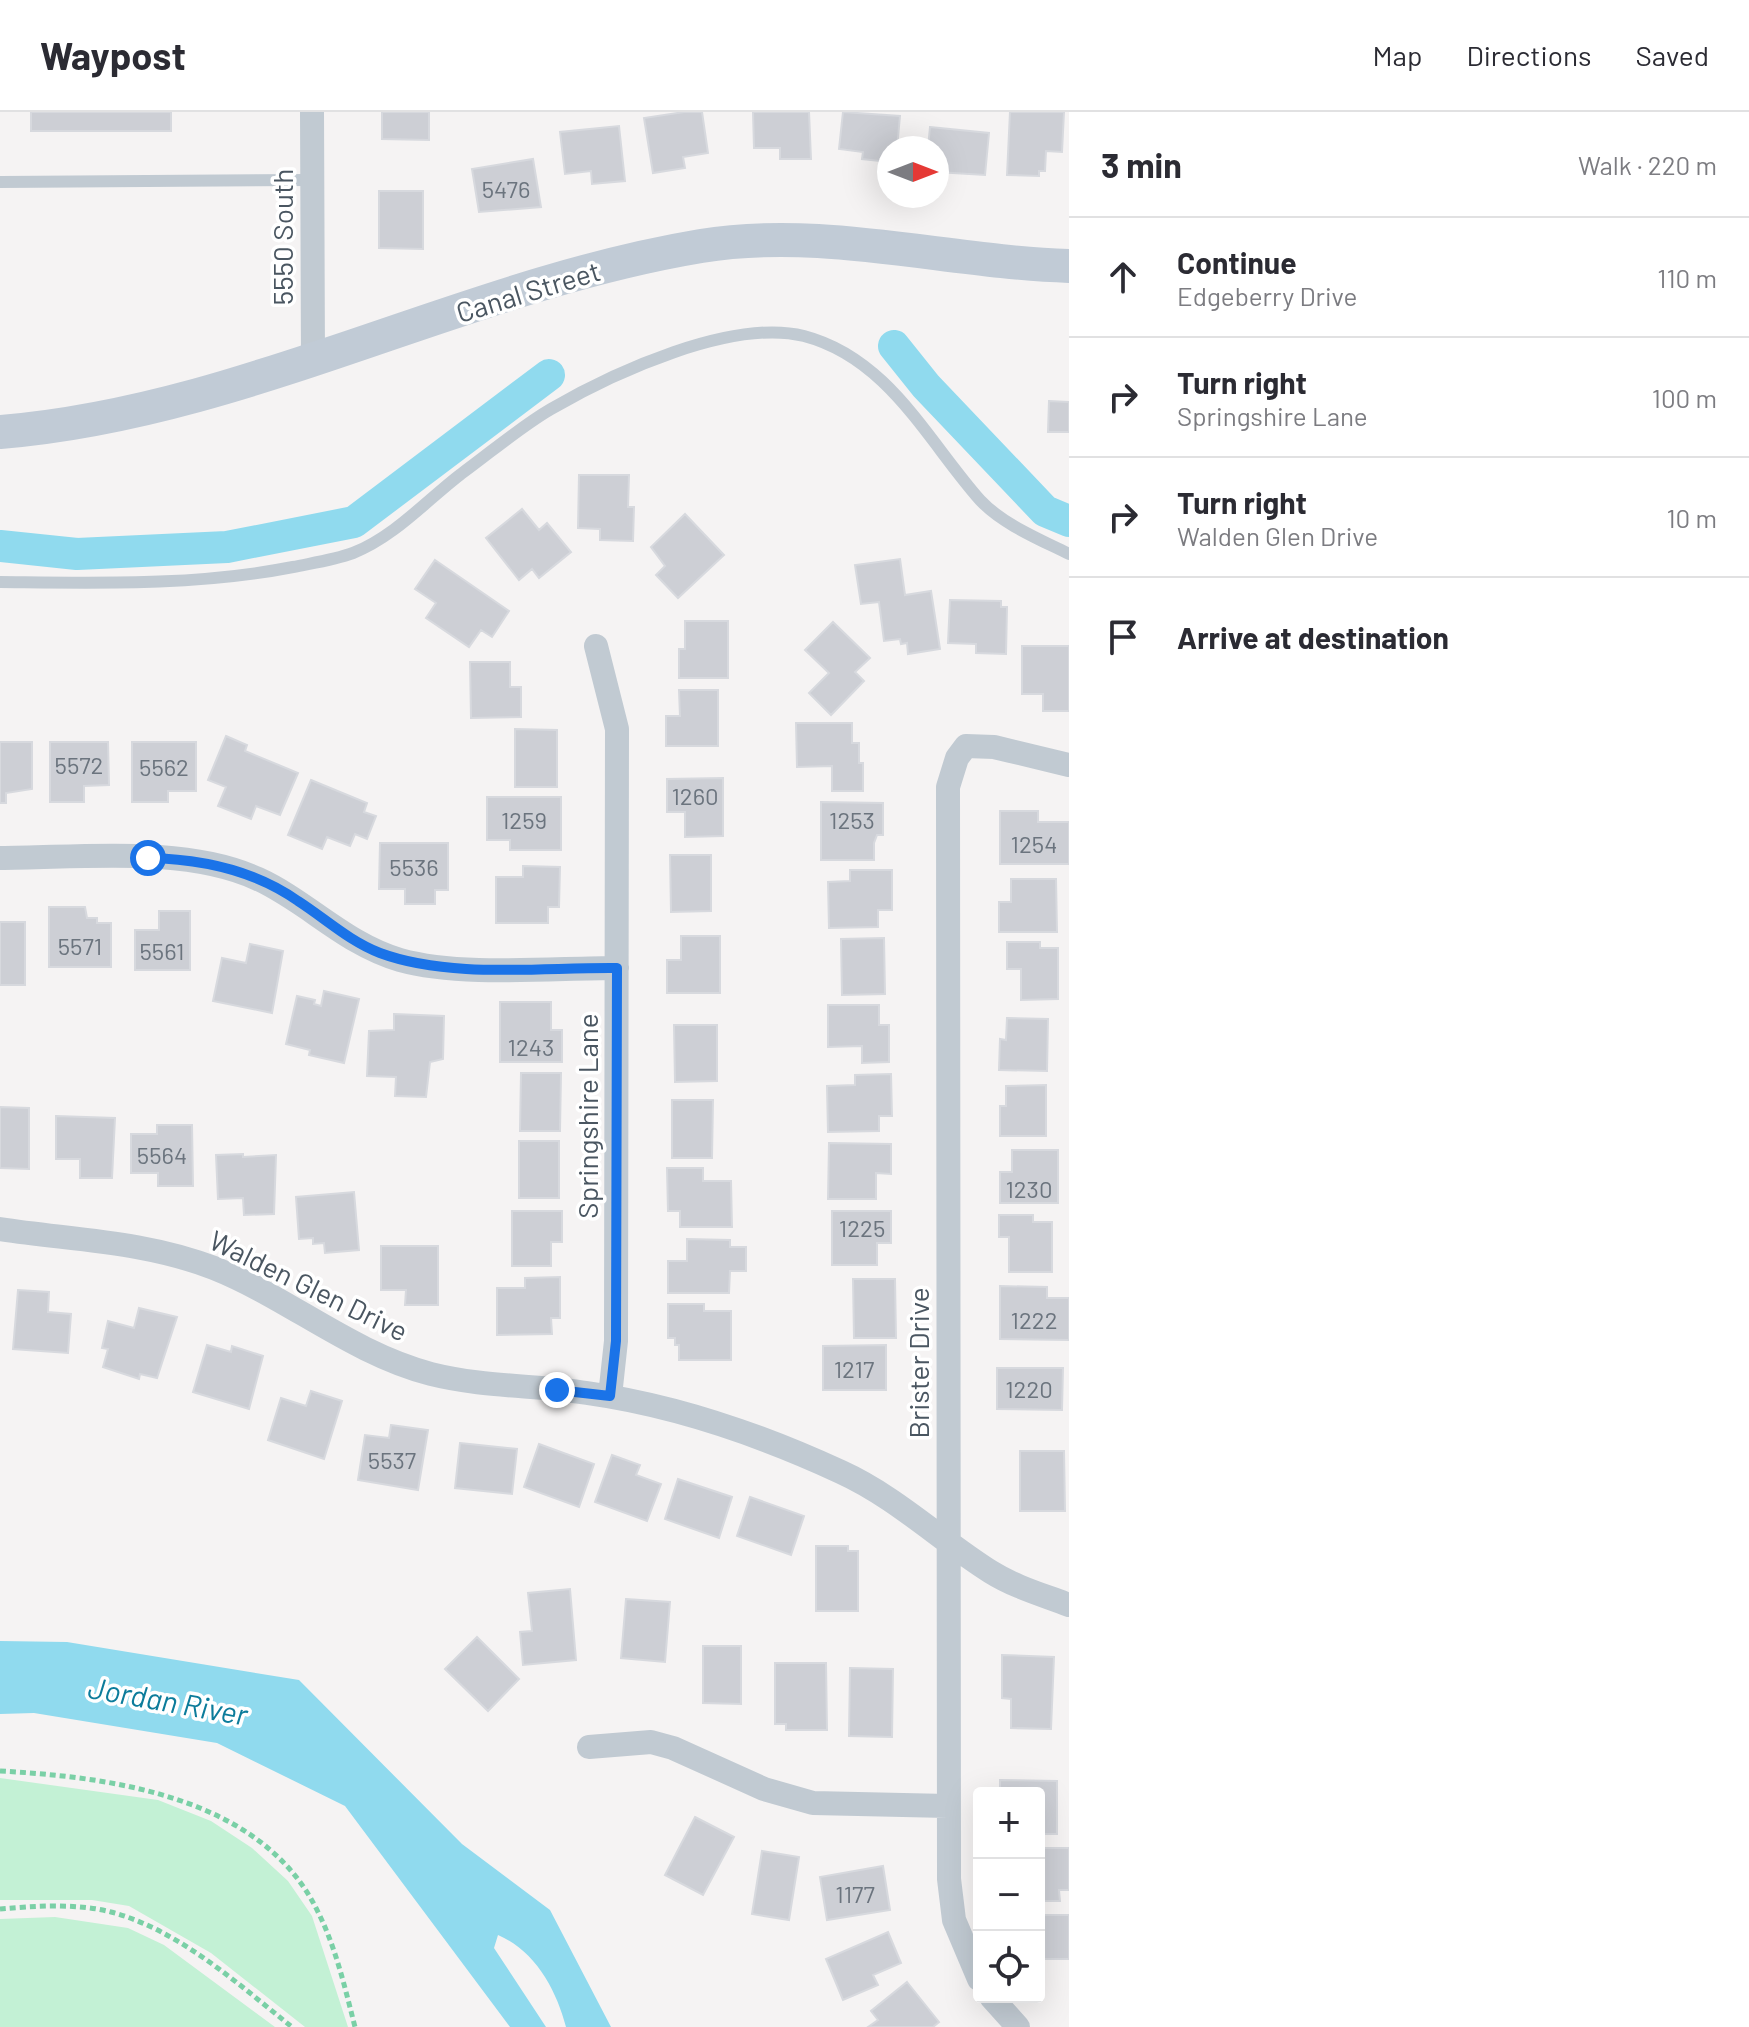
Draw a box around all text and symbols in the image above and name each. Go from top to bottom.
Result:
text: Waypost [40,32,186,78]
text: Map [1373,38,1422,72]
text: Directions [1466,38,1592,72]
text: Saved [1636,38,1709,72]
north arrow [877,136,949,208]
text: 3 min [1101,144,1182,185]
text: Walk · 220 m [1578,149,1717,180]
street label: 5550 South [265,169,299,305]
house number: 5476 [482,174,530,203]
text: Continue [1177,244,1297,280]
street label: Canal Street [452,253,604,329]
icon: ahead [1101,255,1145,299]
text: 110 m [1657,262,1717,293]
text: Edgeberry Drive [1177,280,1357,311]
text: Turn right [1177,364,1307,400]
icon: right [1101,375,1145,419]
text: 100 m [1652,382,1717,413]
text: Springshire Lane [1177,400,1368,431]
text: Turn right [1177,484,1307,520]
icon: right [1101,495,1145,539]
text: 10 m [1667,502,1717,533]
text: Walden Glen Drive [1177,520,1378,551]
icon: arrive [1101,615,1145,659]
text: Arrive at destination [1177,619,1449,655]
house number: 5572 [55,750,103,779]
house number: 5562 [139,752,189,781]
house number: 1260 [671,781,719,810]
house number: 1259 [501,805,547,834]
house number: 1253 [829,805,875,834]
house number: 1254 [1011,829,1057,858]
route start [130,840,166,876]
house number: 5536 [389,852,439,881]
house number: 5571 [58,931,102,960]
house number: 5561 [140,936,185,965]
street label: Springshire Lane [570,1013,604,1219]
house number: 1243 [508,1032,554,1061]
house number: 5564 [137,1140,187,1169]
house number: 1230 [1005,1174,1053,1203]
house number: 1225 [839,1213,885,1242]
street label: Walden Glen Drive [204,1222,414,1348]
street label: Brister Drive [901,1287,935,1439]
house number: 1222 [1011,1305,1058,1334]
house number: 1217 [834,1354,874,1383]
route end [539,1372,575,1408]
house number: 1220 [1005,1374,1053,1403]
house number: 5537 [368,1445,416,1474]
water label: Jordan River [86,1668,252,1732]
map controls [973,1787,1045,2003]
button: + [973,1787,1045,1859]
button: − [973,1859,1045,1931]
house number: 1177 [835,1879,875,1908]
button: locate [973,1931,1045,2003]

